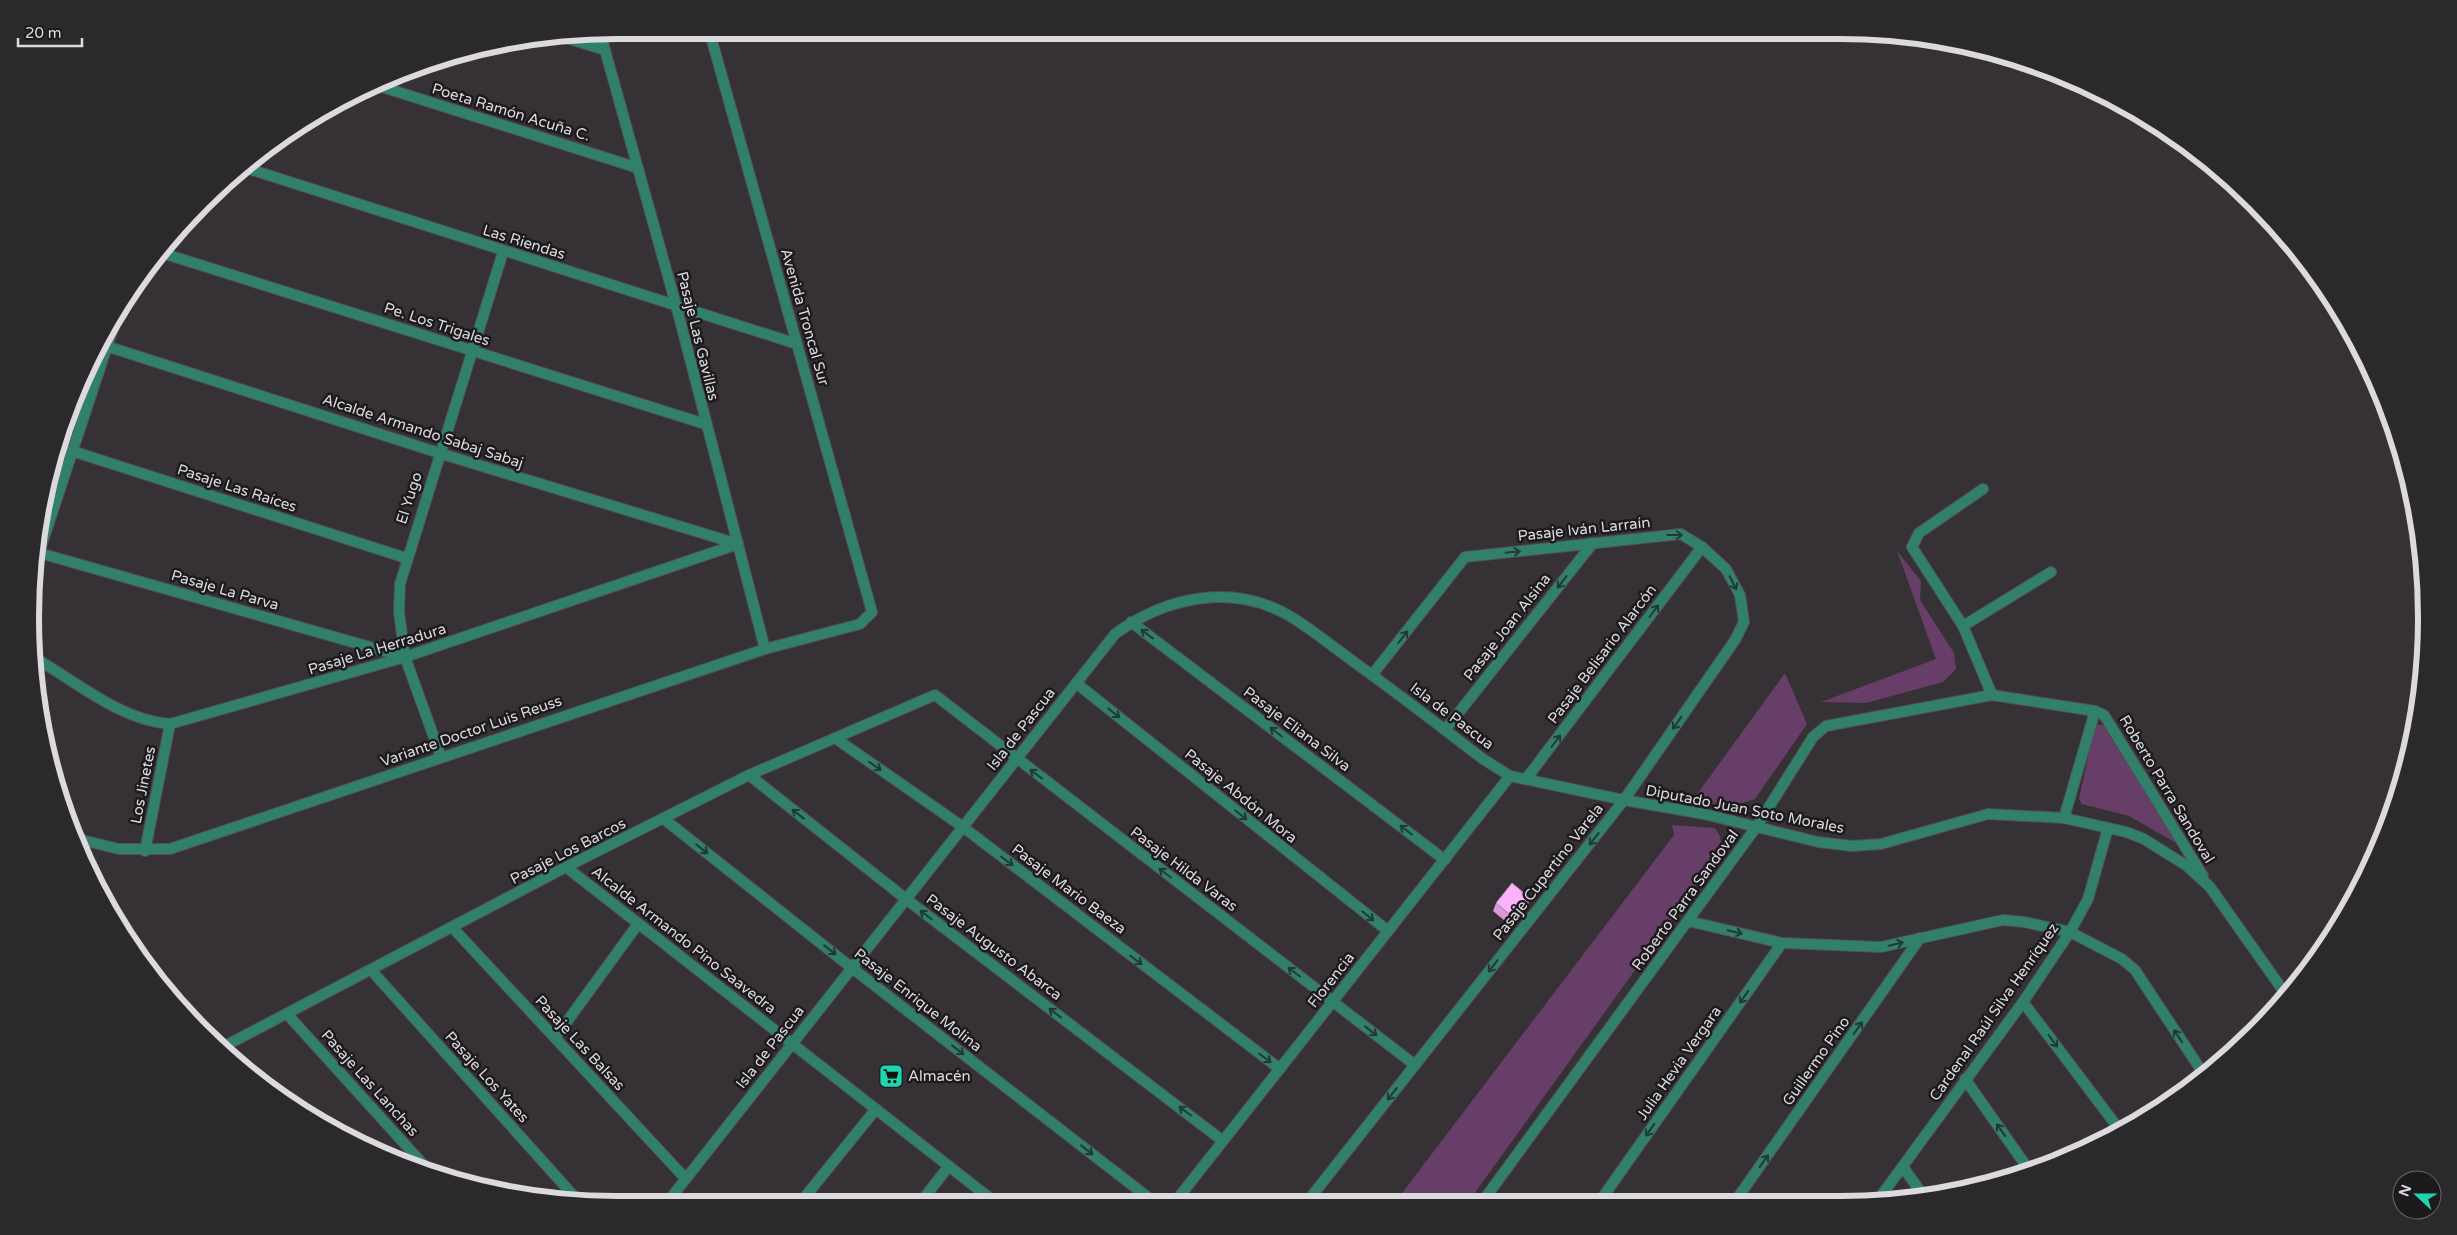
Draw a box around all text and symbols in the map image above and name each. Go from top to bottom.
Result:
scale bar [18,15,81,47]
text: 20 m [25,24,62,42]
street label: Poeta Ramón Acuña C. [430,79,592,145]
street label: Las Riendas [481,221,567,263]
street label: Avenida Troncal Sur [777,246,833,388]
street label: Pasaje Las Gavillas [673,270,723,402]
street label: Pe. Los Trigales [382,298,492,350]
street label: Alcalde Armando Sabaj Sabaj [320,390,526,472]
street label: Pasaje Las Raíces [175,460,299,516]
street label: El Yugo [392,470,426,526]
street label: Pasaje Iván Larraín [1517,513,1651,545]
one-way arrow [1666,531,1682,540]
one-way arrow [1505,547,1521,557]
street label: Pasaje La Parva [169,566,281,614]
street label: Pasaje Joan Alsina [1460,570,1554,684]
one-way arrow [1557,575,1568,588]
one-way arrow [1729,575,1739,590]
street label: Pasaje Belisario Alarcón [1544,581,1660,727]
one-way arrow [1648,605,1659,618]
street label: Pasaje La Herradura [306,619,448,679]
one-way arrow [1140,629,1154,639]
one-way arrow [1397,631,1408,644]
street label: Isla de Pascua [1407,679,1497,753]
street label: Pasaje Eliana Silva [1240,683,1354,775]
street label: Isla de Pascua [983,684,1059,774]
street label: Variante Doctor Luis Reuss [378,691,564,771]
one-way arrow [1107,708,1120,719]
street label: Roberto Parra Sandoval [2116,712,2218,866]
one-way arrow [1672,716,1682,730]
one-way arrow [1270,727,1283,738]
one-way arrow [1550,735,1561,748]
street label: Los Jinetes [127,745,159,825]
street label: Pasaje Abdón Mora [1181,745,1301,847]
one-way arrow [868,761,882,771]
one-way arrow [1030,769,1043,780]
street label: Diputado Juan Soto Morales [1644,781,1846,837]
street label: Pasaje Cupertino Varela [1489,800,1607,944]
one-way arrow [792,809,805,820]
one-way arrow [1235,809,1248,820]
street label: Pasaje Los Barcos [507,814,629,888]
street label: Pasaje Hilda Varas [1127,823,1241,915]
one-way arrow [1400,825,1413,836]
street label: Roberto Parra Sandoval [1628,826,1742,974]
one-way arrow [1588,832,1599,845]
street label: Pasaje Mario Baeza [1008,840,1130,938]
one-way arrow [696,844,709,855]
one-way arrow [1000,856,1014,866]
street label: Alcalde Armando Pino Saavedra [588,862,780,1018]
one-way arrow [1158,868,1172,878]
street label: Pasaje Augusto Abarca [923,890,1065,1004]
one-way arrow [920,909,933,920]
one-way arrow [1362,910,1375,921]
street label: Cardenal Raúl Silva Henríquez [1926,920,2062,1104]
one-way arrow [1727,928,1743,937]
one-way arrow [1887,939,1903,948]
street label: Pasaje Enrique Molina [850,944,986,1056]
one-way arrow [823,945,836,956]
street label: Florencia [1304,949,1358,1011]
one-way arrow [1129,954,1142,965]
one-way arrow [1488,959,1498,973]
one-way arrow [1288,966,1301,977]
one-way arrow [1739,990,1749,1004]
street label: Pasaje Las Balsas [531,992,629,1094]
street label: Isla de Pascua [732,1002,808,1092]
street label: Julia Hevia Vergara [1633,1002,1725,1124]
one-way arrow [1048,1008,1062,1018]
street label: Guillermo Pino [1779,1013,1853,1109]
one-way arrow [1853,1021,1863,1035]
street label: Pasaje Las Lanchas [317,1026,423,1140]
one-way arrow [1364,1026,1378,1036]
street label: Pasaje Los Yates [441,1028,533,1126]
one-way arrow [2173,1029,2183,1043]
one-way arrow [2047,1034,2058,1047]
one-way arrow [951,1045,965,1055]
one-way arrow [1258,1053,1271,1064]
supermarket icon: Almacén [878,1063,904,1089]
place label: Almacén [908,1067,971,1085]
one-way arrow [1387,1087,1398,1100]
one-way arrow [1179,1106,1192,1117]
one-way arrow [1645,1122,1655,1136]
one-way arrow [1996,1123,2006,1137]
one-way arrow [1080,1144,1093,1155]
one-way arrow [1759,1154,1769,1168]
north arrow [2392,1170,2442,1220]
text: N [2395,1182,2415,1199]

